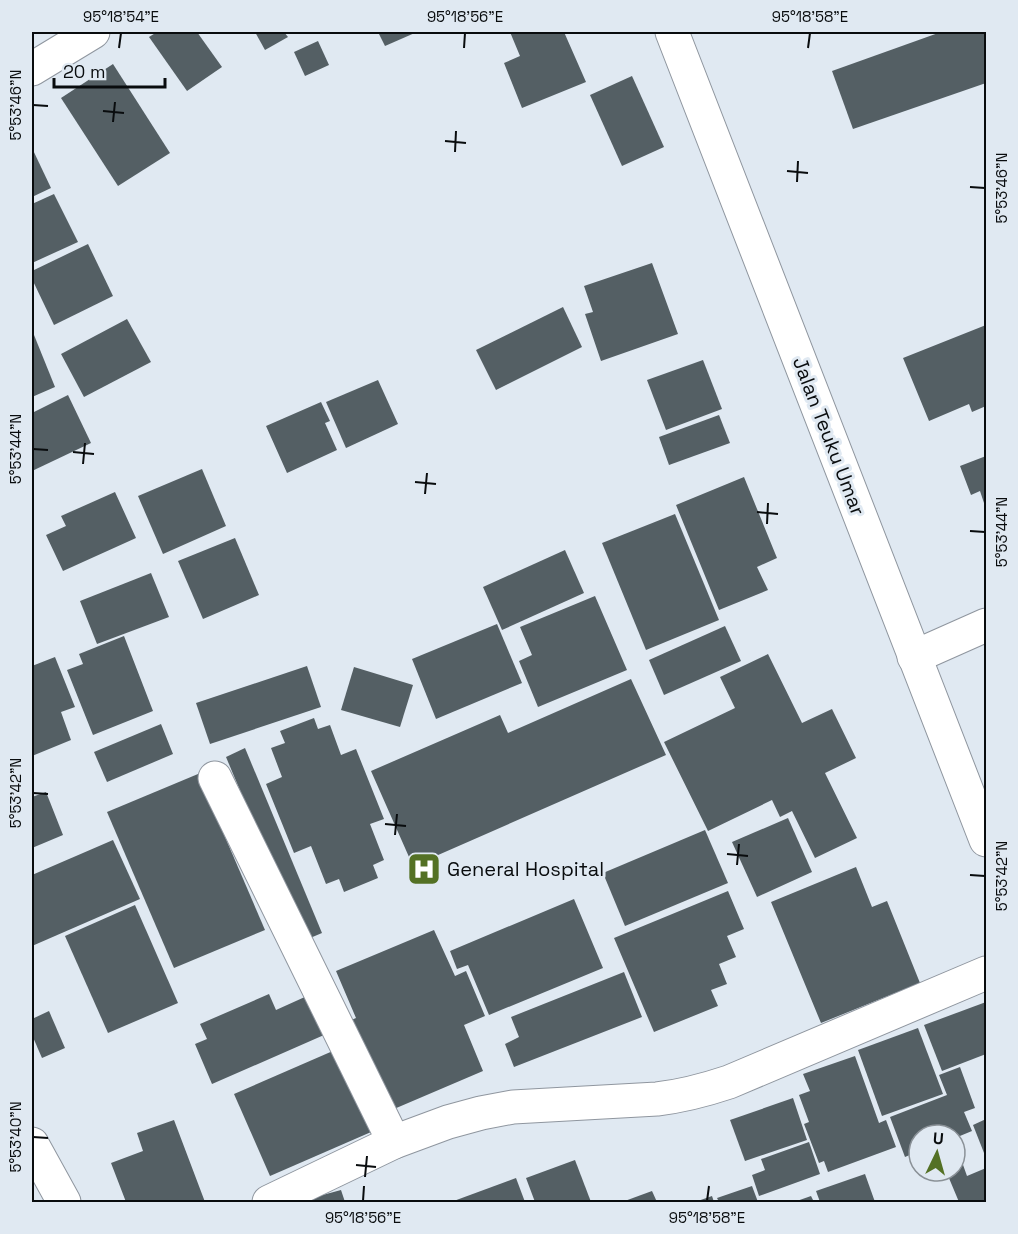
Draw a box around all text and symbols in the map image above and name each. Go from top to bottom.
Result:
text: 95°18'54"E [83,7,159,26]
text: 95°18'56"E [427,7,503,26]
text: 95°18'58"E [772,7,848,26]
scale bar [54,51,165,89]
text: 20 m [63,60,106,83]
text: 5°53'46"N [6,70,25,140]
text: 5°53'46"N [992,153,1011,223]
street label: Jalan Teuku Umar [787,353,871,519]
text: 5°53'44"N [6,414,25,484]
text: 5°53'44"N [992,497,1011,567]
text: 5°53'42"N [6,758,25,828]
text: 5°53'42"N [992,841,1011,911]
hospital icon: General Hospital [406,851,442,887]
place label: General Hospital [447,856,604,882]
text: 5°53'40"N [6,1101,25,1173]
north arrow [907,1123,967,1183]
text: U [932,1128,945,1149]
text: 95°18'56"E [325,1208,401,1227]
text: 95°18'58"E [669,1208,745,1227]

